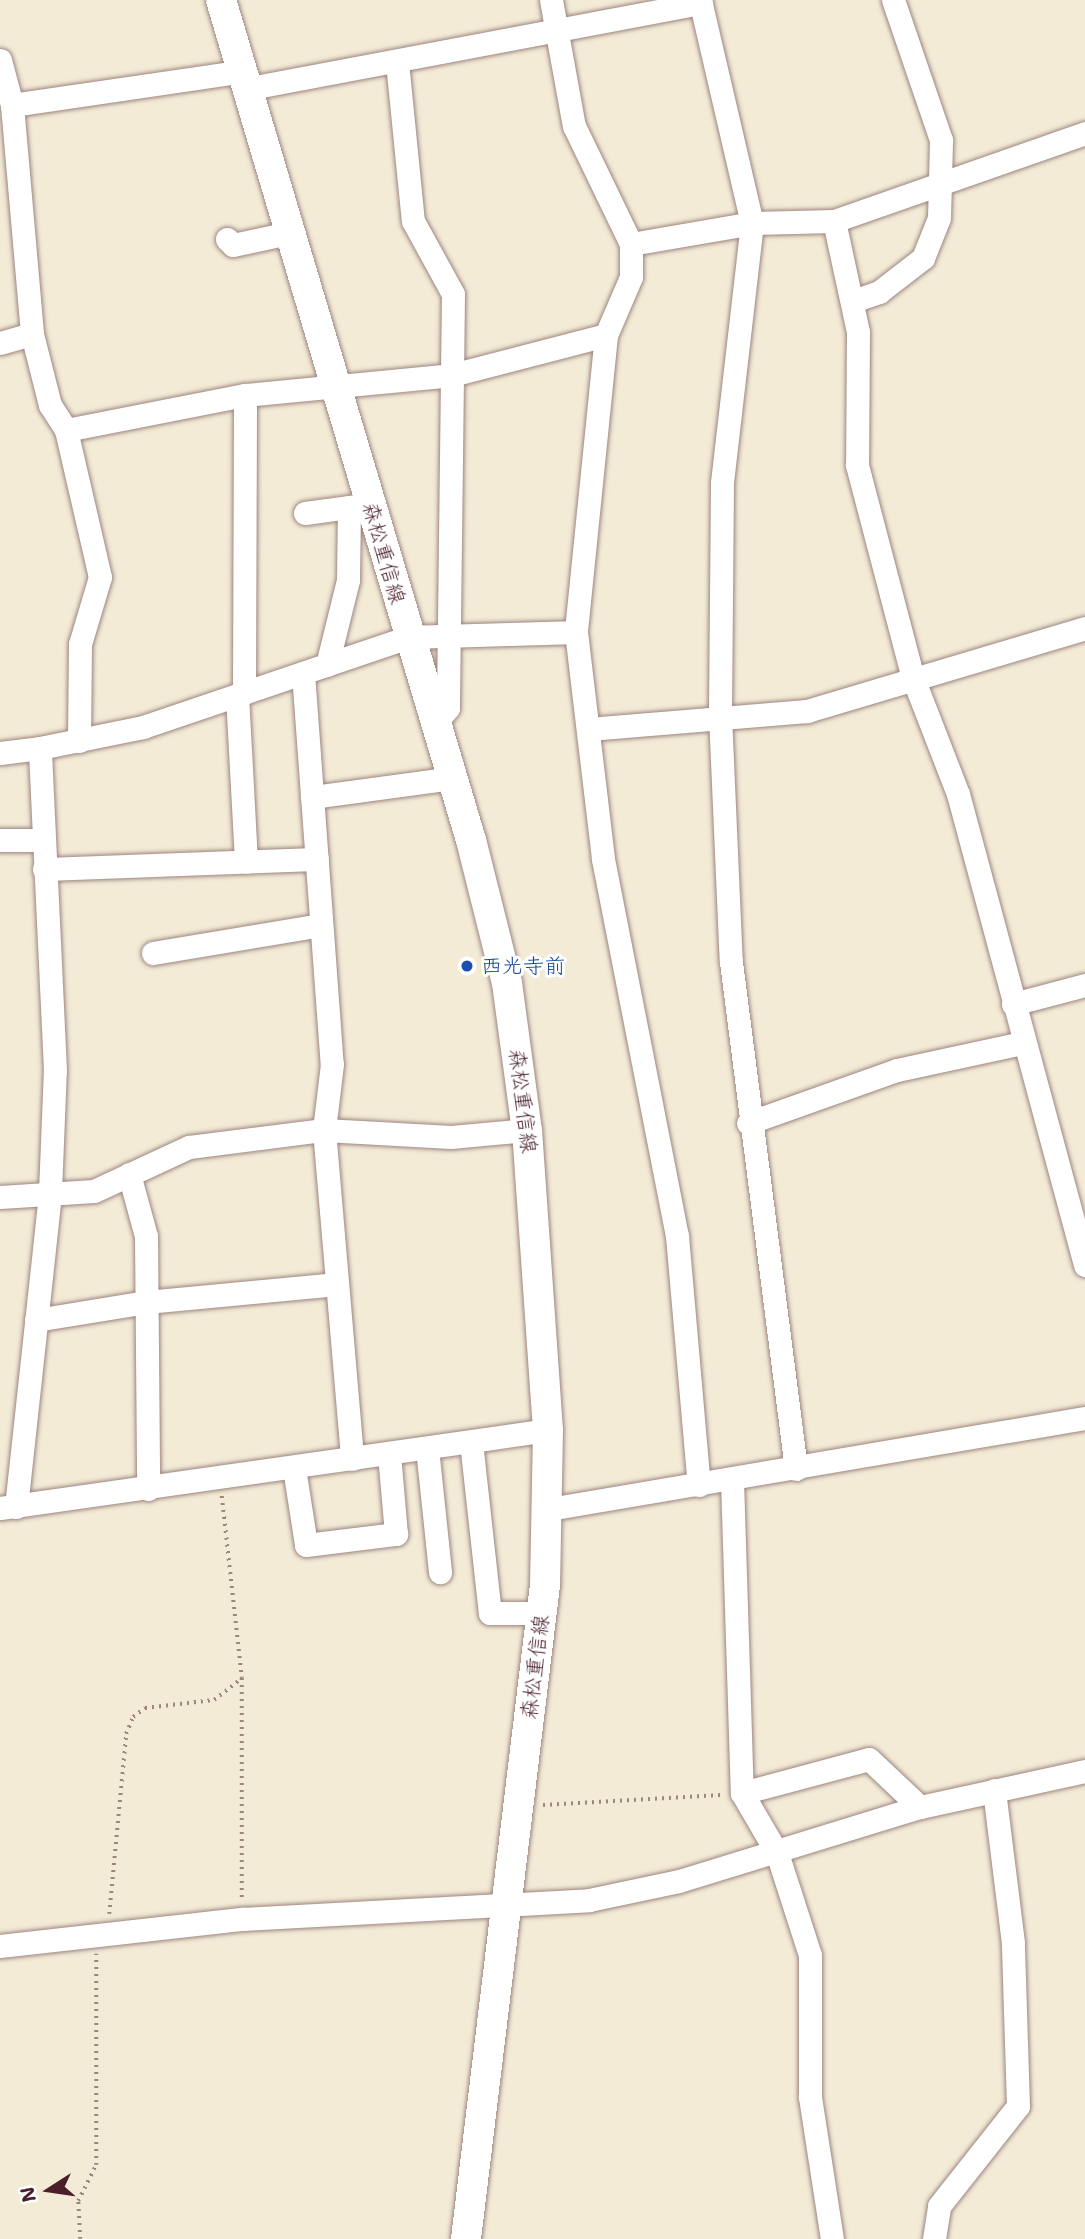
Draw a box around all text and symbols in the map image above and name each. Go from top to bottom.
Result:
street label: 森松重信線 [357,499,411,607]
place label: 西光寺前 [481,953,565,979]
marker: 西光寺前 [459,958,475,974]
street label: 森松重信線 [504,1047,542,1155]
street label: 森松重信線 [516,1613,554,1721]
north arrow [14,2155,84,2225]
text: N [14,2185,42,2204]

